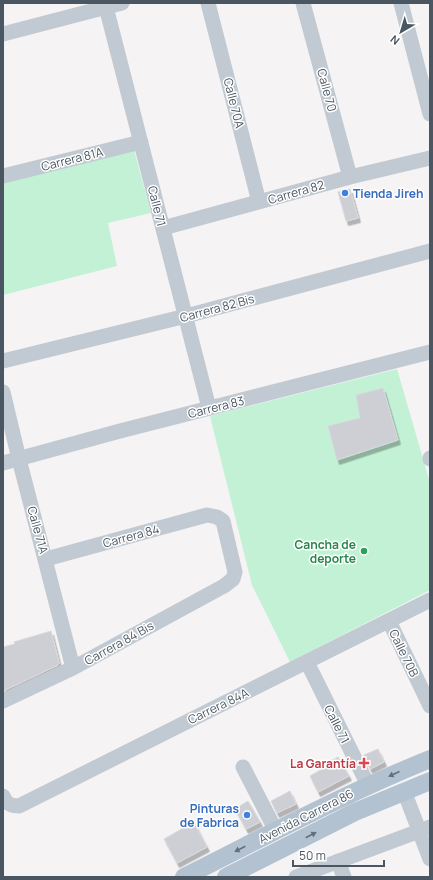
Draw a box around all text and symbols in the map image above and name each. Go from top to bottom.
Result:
north arrow [381,12,421,52]
text: N [387,32,402,49]
street label: Calle 70 [313,67,341,113]
street label: Calle 70A [220,76,249,130]
street label: Carrera 81A [39,143,105,175]
street label: Carrera 82 [266,176,326,208]
street label: Calle 71 [144,184,170,228]
place label: Tienda Jireh [353,185,424,202]
marker: Tienda Jireh [340,188,350,198]
street label: Carrera 82 Bis [178,290,256,326]
street label: Carrera 83 [186,392,246,422]
street label: Calle 71A [24,504,53,556]
street label: Carrera 84 [101,520,161,552]
place label: Cancha de deporte [294,536,356,567]
marker: Cancha de deporte [359,546,369,556]
street label: Carrera 84 Bis [81,617,157,669]
street label: Calle 70B [385,626,423,680]
street label: Carrera 84A [185,684,252,728]
street label: Calle 71 [320,702,354,746]
place label: La Garantía [290,755,356,772]
marker: La Garantía [359,758,369,768]
one-way arrow [388,770,400,777]
street label: Avenida Carrera 86 [256,785,356,847]
place label: Pinturas de Fabrica [180,800,239,831]
marker: Pinturas de Fabrica [242,810,252,820]
one-way arrow [305,831,316,838]
scale bar [293,842,384,868]
one-way arrow [234,846,245,852]
text: 50 m [299,847,326,864]

